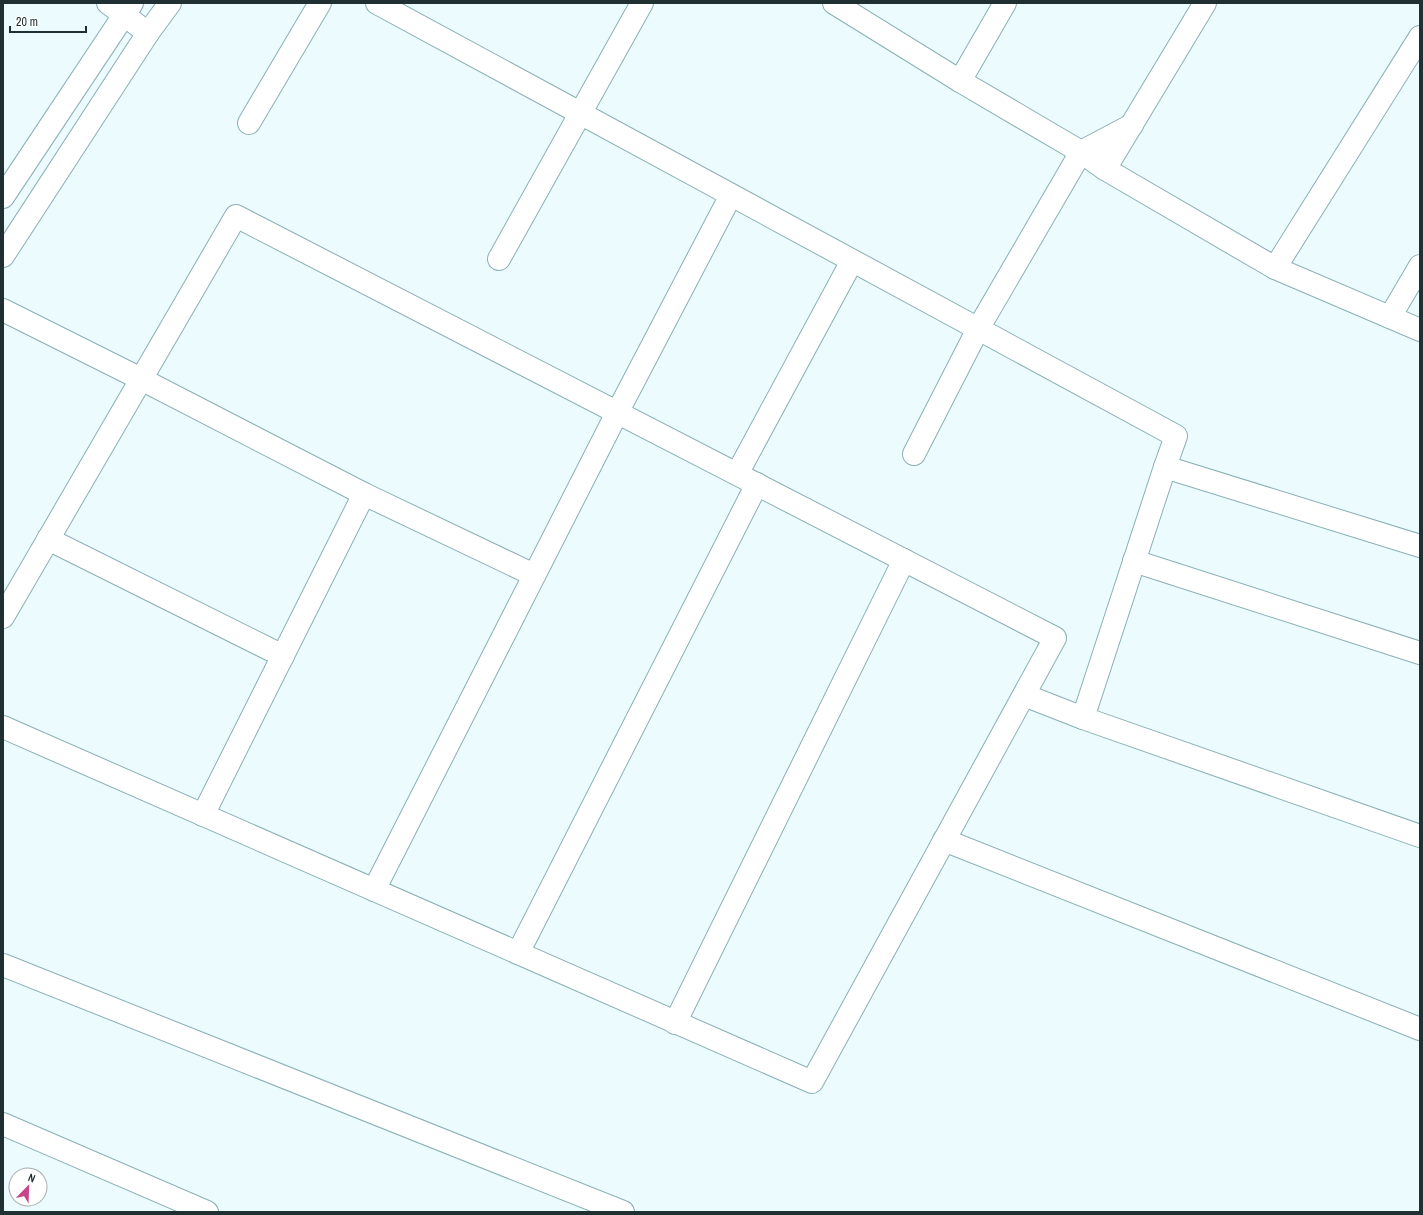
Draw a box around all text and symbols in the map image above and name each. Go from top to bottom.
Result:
scale bar [10,8,86,34]
text: 20 m [16,14,38,30]
north arrow [8,1167,48,1207]
text: N [26,1170,38,1186]

